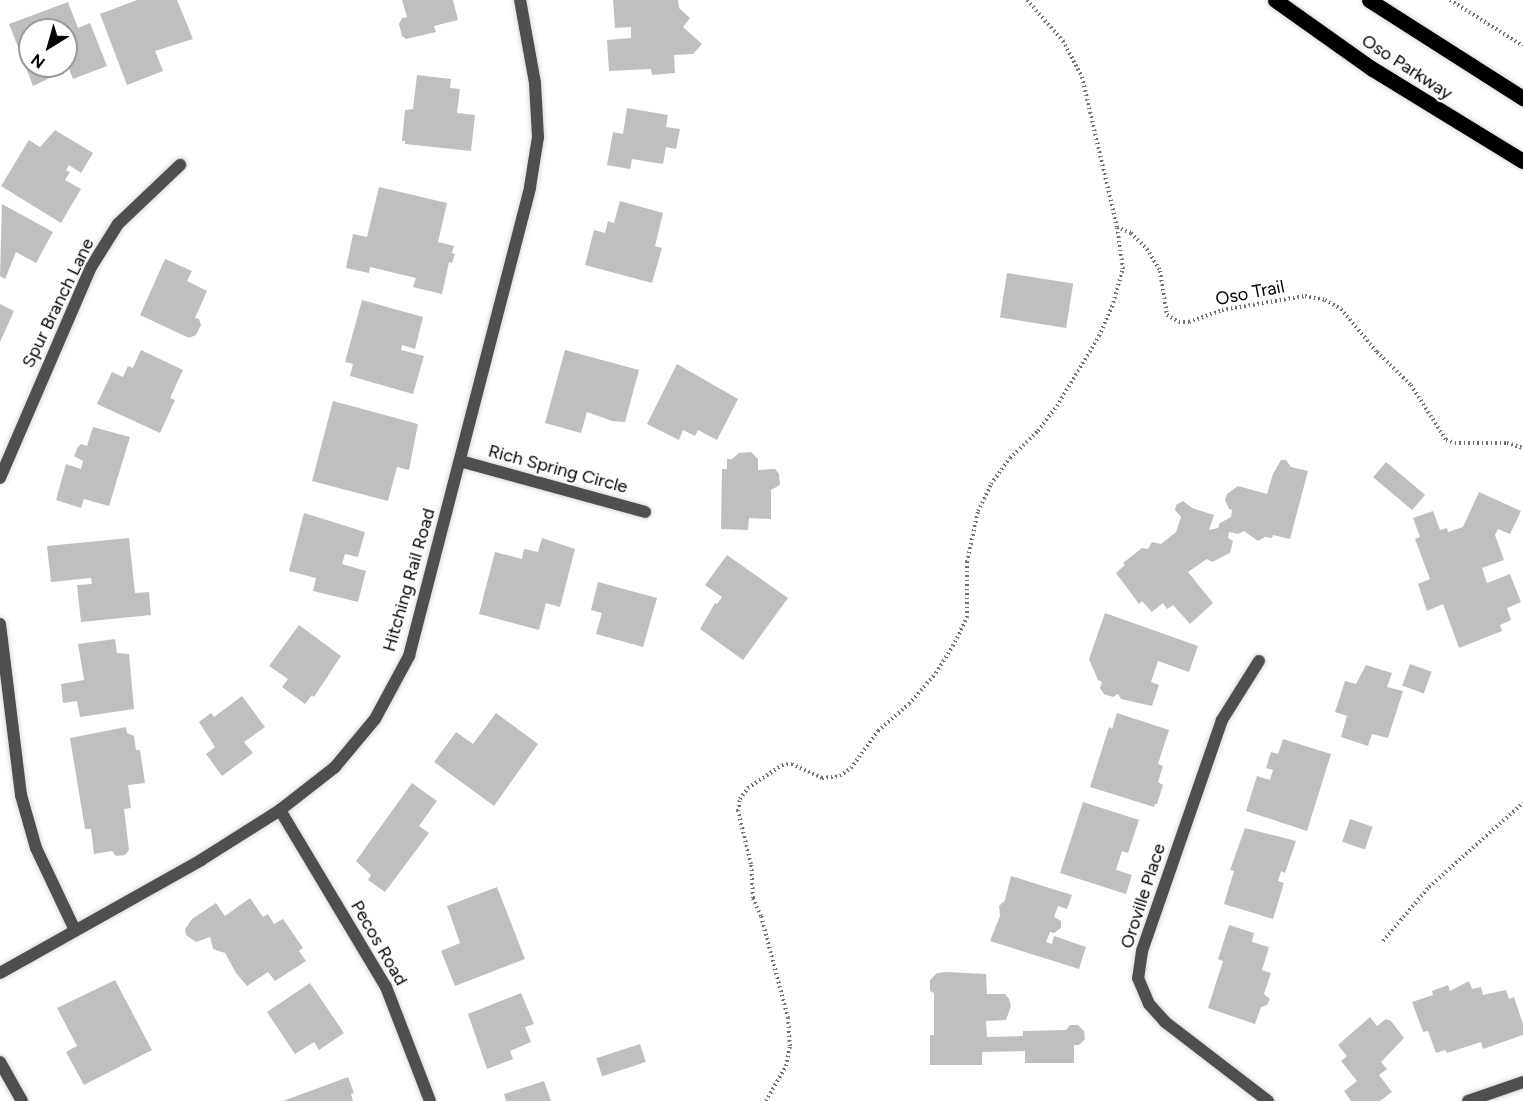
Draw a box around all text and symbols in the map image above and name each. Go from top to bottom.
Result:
north arrow [18,18,78,78]
street label: Oso Parkway [1358,30,1456,104]
text: N [27,50,49,72]
street label: Spur Branch Lane [17,235,99,371]
street label: Oso Trail [1214,276,1286,310]
street label: Rich Spring Circle [486,440,630,498]
street label: Hitching Rail Road [378,506,440,654]
street label: Oroville Place [1116,841,1170,951]
street label: Pecos Road [346,897,412,989]

